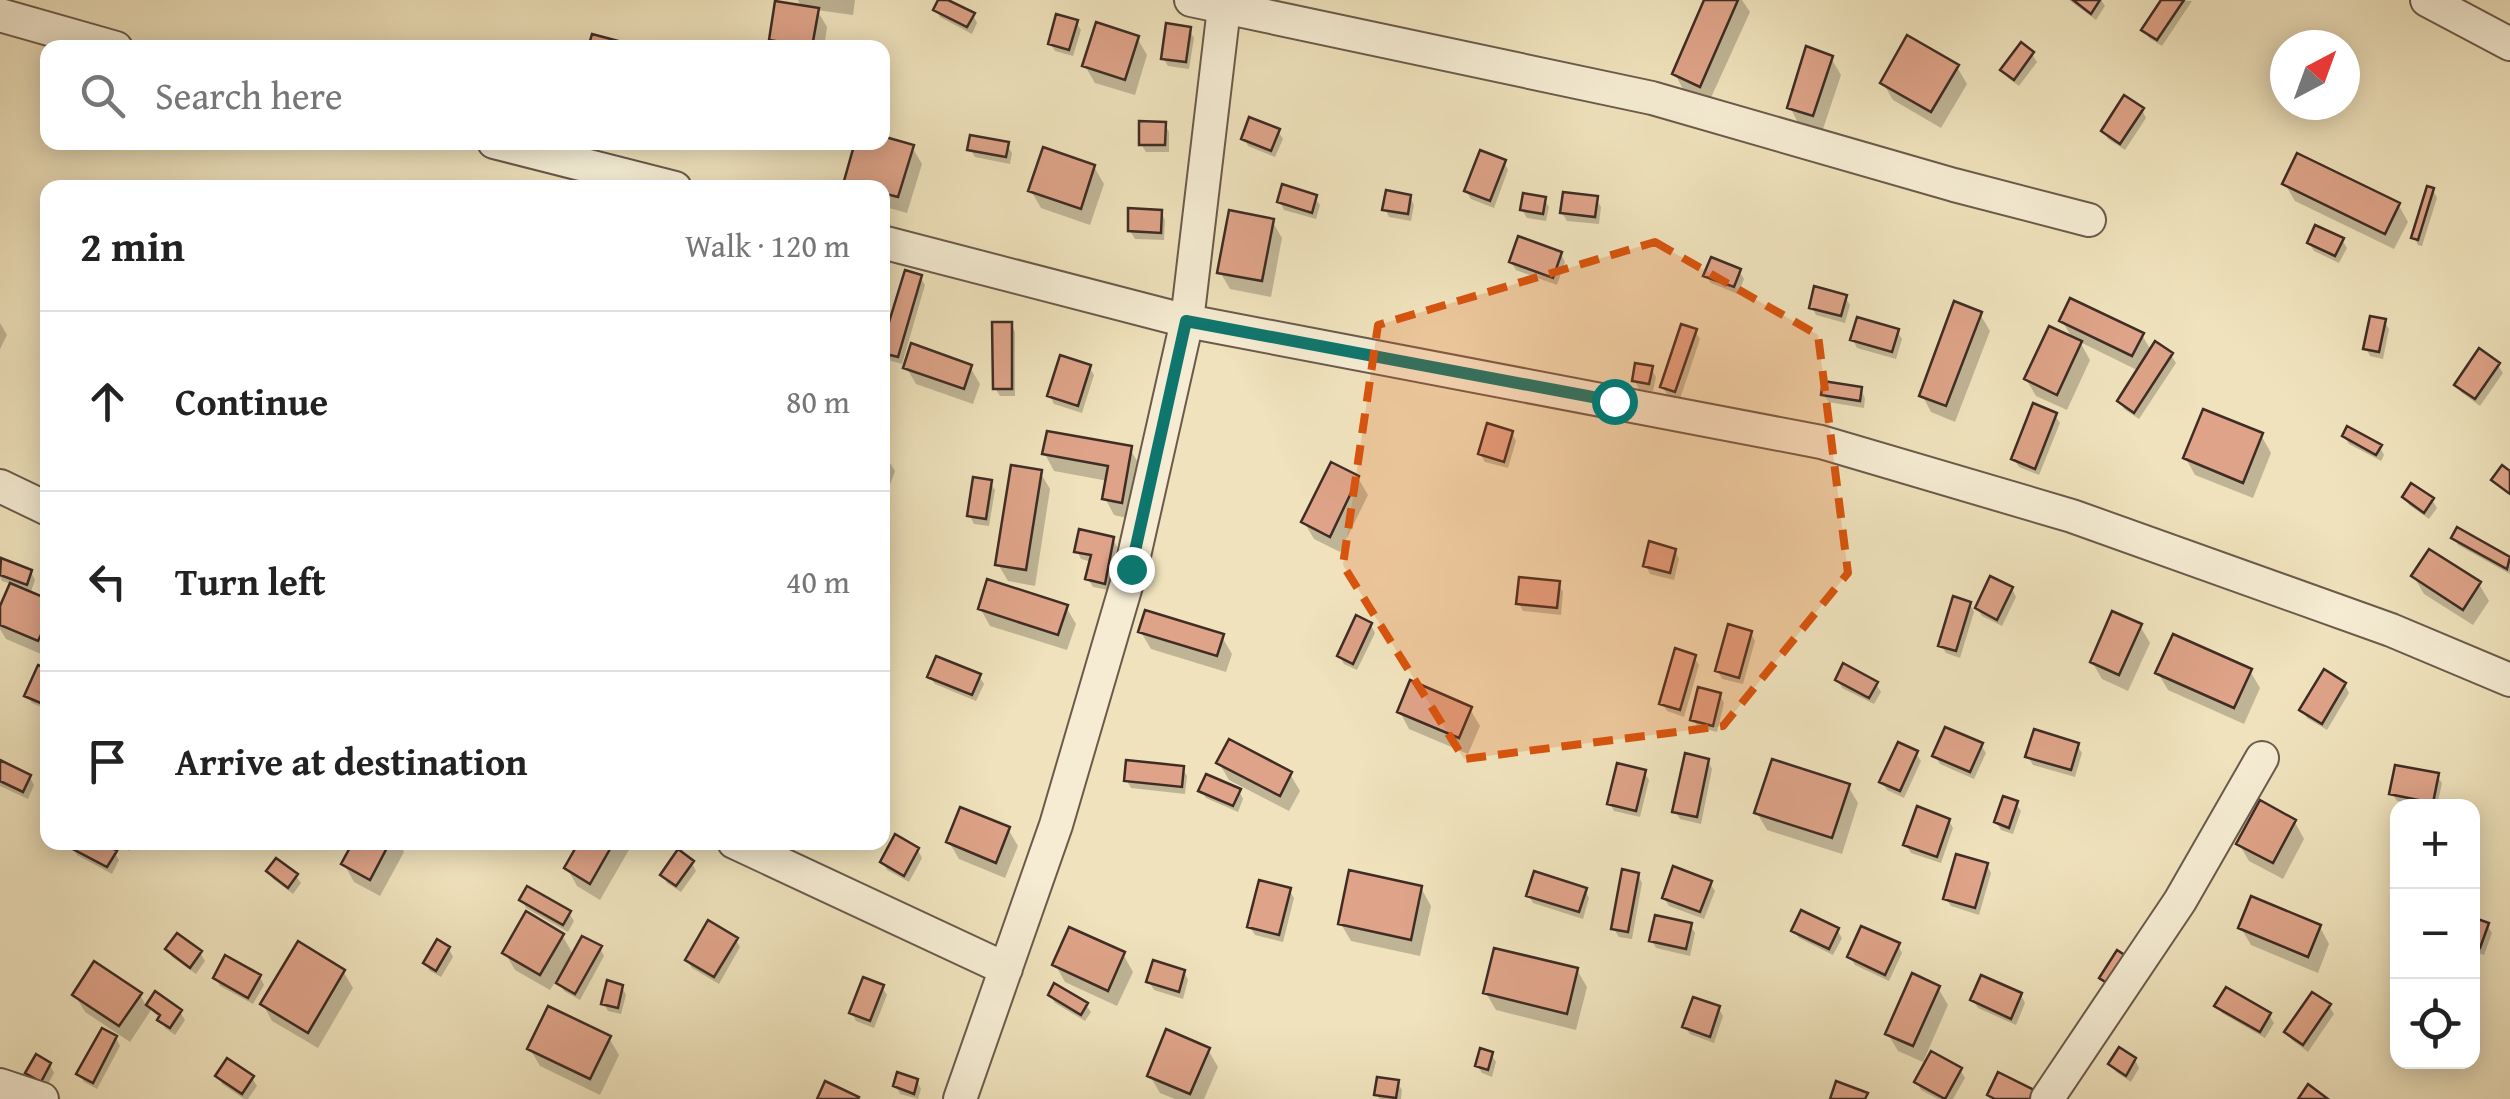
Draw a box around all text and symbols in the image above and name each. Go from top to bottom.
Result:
north arrow [2270,30,2360,120]
search box [40,40,890,150]
text: Search here [155,67,343,123]
icon: search [75,68,130,123]
text: 2 min [80,215,185,276]
text: Walk · 120 m [685,222,850,269]
text: Continue [175,373,328,429]
icon: ahead [80,374,135,429]
text: 80 m [786,378,850,425]
route start [1592,379,1638,425]
route end [1109,547,1155,593]
text: Turn left [175,553,326,609]
icon: left [80,554,135,609]
text: 40 m [786,558,850,605]
text: Arrive at destination [175,733,528,789]
icon: arrive [80,734,135,789]
map controls [2390,799,2480,1069]
button: + [2390,799,2480,889]
button: − [2390,889,2480,979]
button: locate [2390,979,2480,1069]

